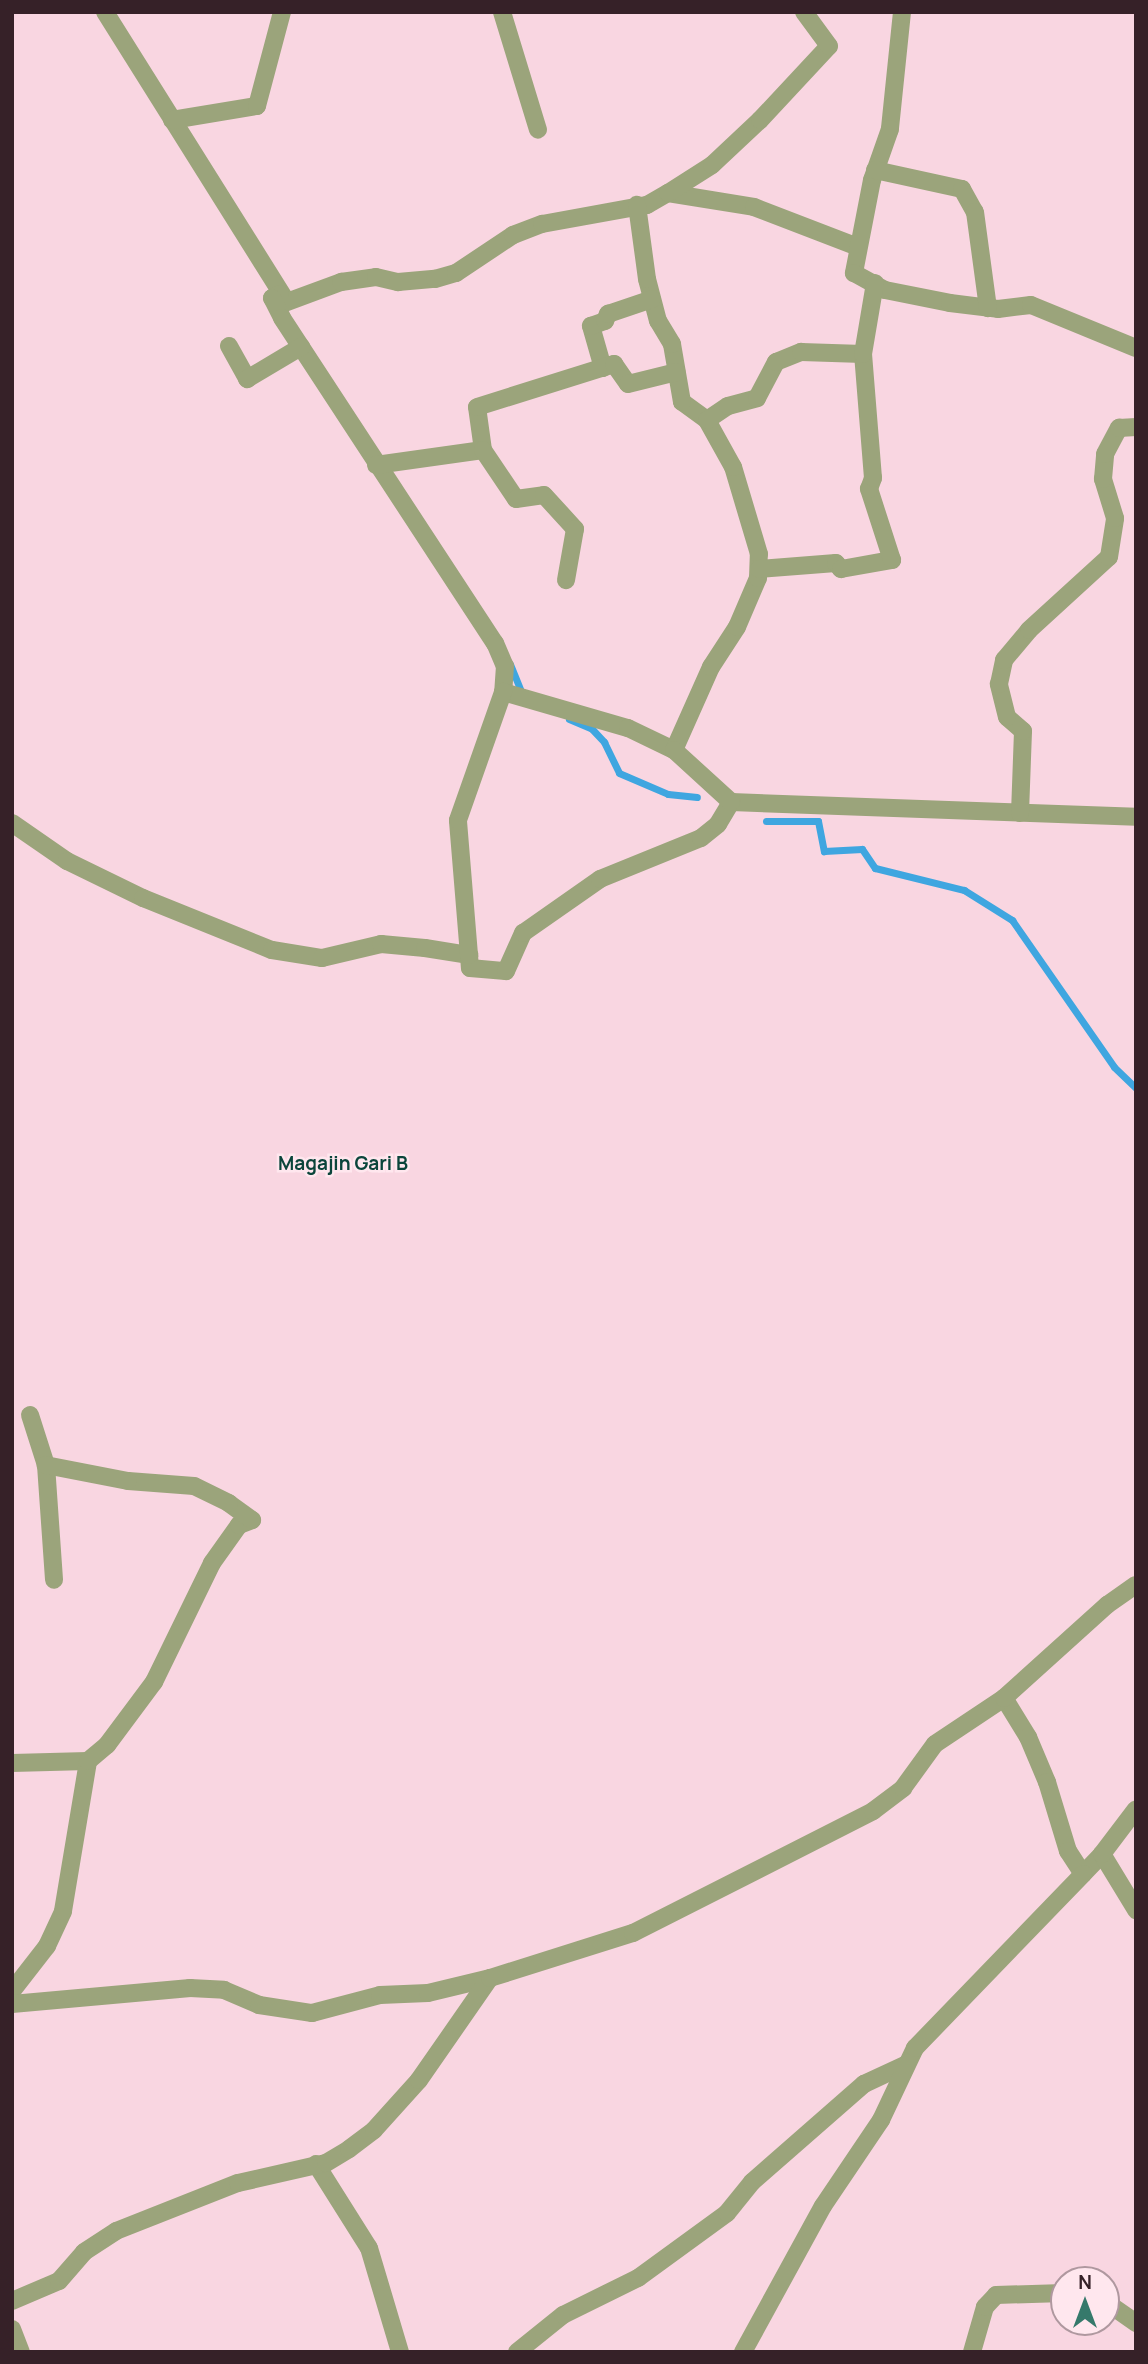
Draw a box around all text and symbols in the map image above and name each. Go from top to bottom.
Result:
district label: Magajin Gari B [278,1153,408,1175]
north arrow [1050,2266,1120,2336]
text: N [1078,2269,1092,2295]

